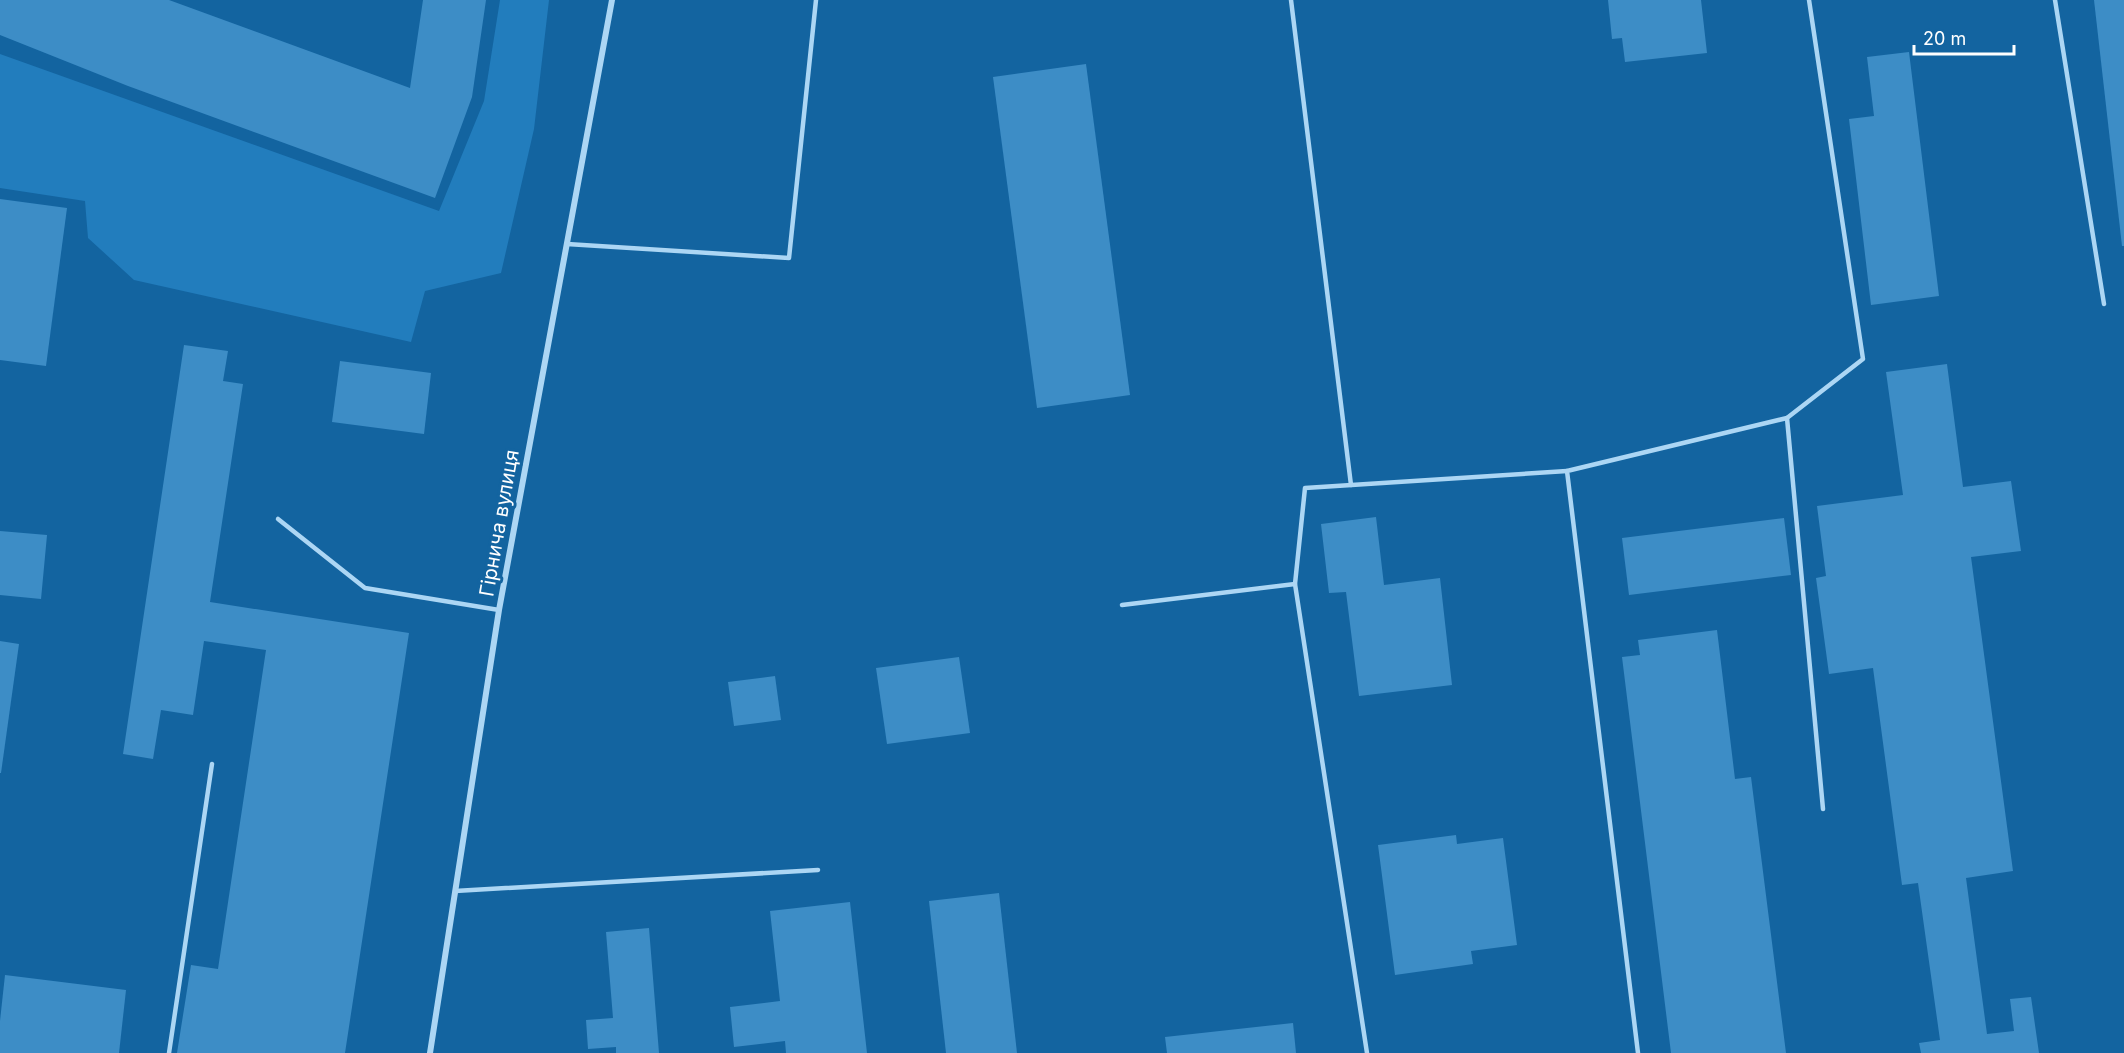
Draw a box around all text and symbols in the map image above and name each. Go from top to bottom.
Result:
scale bar [1914,18,2014,56]
text: 20 m [1923,28,1966,49]
street label: Гірнича вулиця [474,448,524,598]

